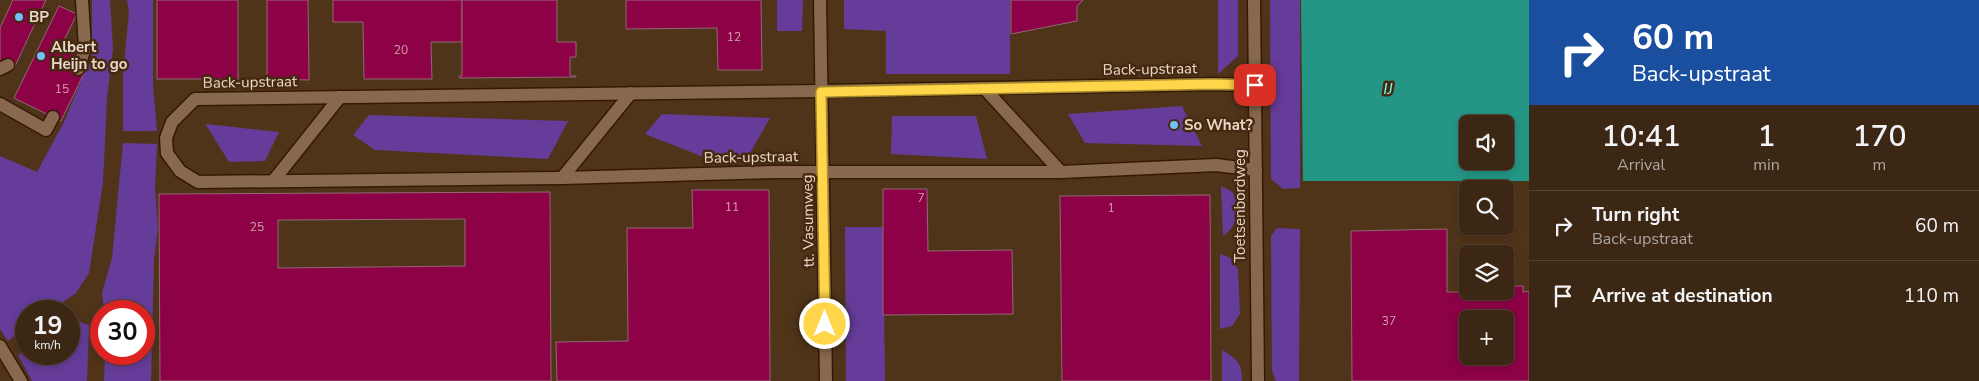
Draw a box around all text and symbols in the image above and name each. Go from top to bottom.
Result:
place label: BP [29,7,49,27]
marker: BP [13,11,25,23]
text: 60 m [1632,14,1714,61]
icon: right [1549,20,1614,85]
house number: 12 [727,29,741,45]
place label: Albert Heijn to go [51,37,128,74]
house number: 20 [394,42,408,58]
marker: Albert Heijn to go [35,50,47,62]
street label: Back-upstraat [1103,58,1198,80]
text: Back-upstraat [1632,59,1771,89]
pin [1234,64,1276,106]
street label: Back-upstraat [203,71,298,93]
icon: arrive [1241,71,1269,99]
water label: IJ [1383,78,1393,100]
house number: 15 [55,81,69,97]
place label: So What? [1184,115,1253,135]
map controls [1459,115,1514,365]
button: sound [1459,115,1514,170]
text: 10:41 [1602,116,1681,157]
text: 1 [1758,116,1776,157]
text: 170 [1852,116,1906,157]
marker: So What? [1168,119,1180,131]
street label: Back-upstraat [704,146,799,168]
street label: Toetsenbordweg [1230,149,1250,263]
text: Arrival [1617,154,1665,176]
text: min [1753,154,1780,176]
text: m [1873,154,1886,176]
street label: tt. Vasumweg [797,174,819,268]
button: search [1459,180,1514,235]
house number: 7 [917,190,925,206]
house number: 11 [725,199,739,215]
house number: 1 [1107,200,1115,216]
text: Turn right [1592,202,1679,228]
icon: right [1549,212,1577,240]
text: 60 m [1915,213,1959,239]
house number: 25 [250,219,264,235]
text: Back-upstraat [1592,228,1693,250]
button: layers [1459,245,1514,300]
icon: arrive [1549,282,1577,310]
text: Arrive at destination [1592,283,1773,309]
text: 110 m [1904,283,1959,309]
position arrow [798,297,850,349]
speed limit sign: 30 [90,300,155,365]
text: 19 [32,309,63,343]
button: + [1459,310,1514,365]
house number: 37 [1382,313,1396,329]
text: km/h [34,337,61,353]

